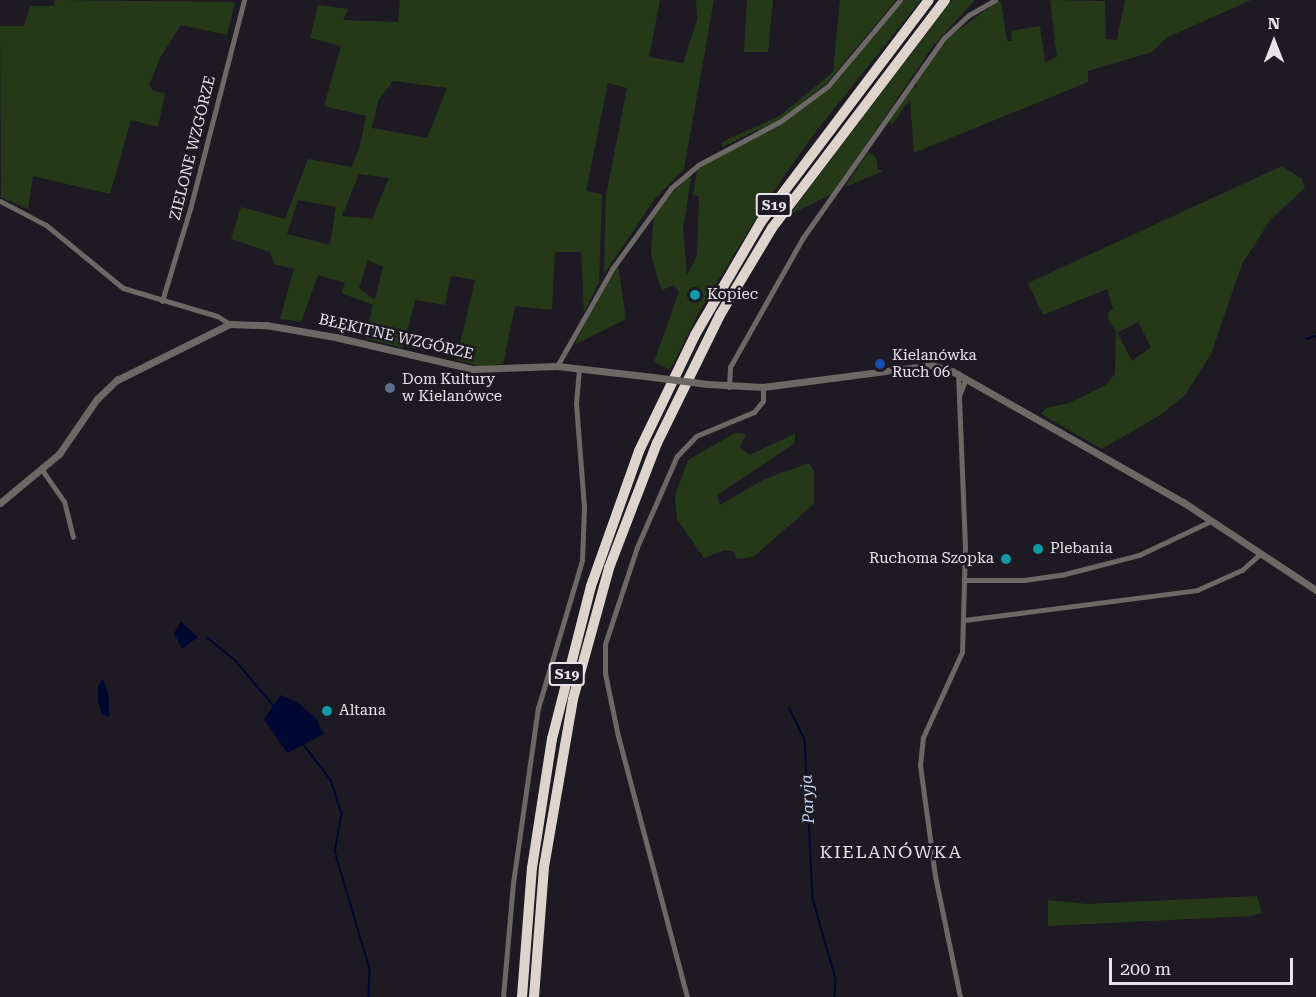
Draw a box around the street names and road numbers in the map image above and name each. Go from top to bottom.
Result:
street label: ZIELONE WZGÓRZE [166,74,220,222]
road number: S19 [754,194,794,216]
street label: BŁĘKITNE WZGÓRZE [317,310,475,364]
road number: S19 [548,663,586,685]

